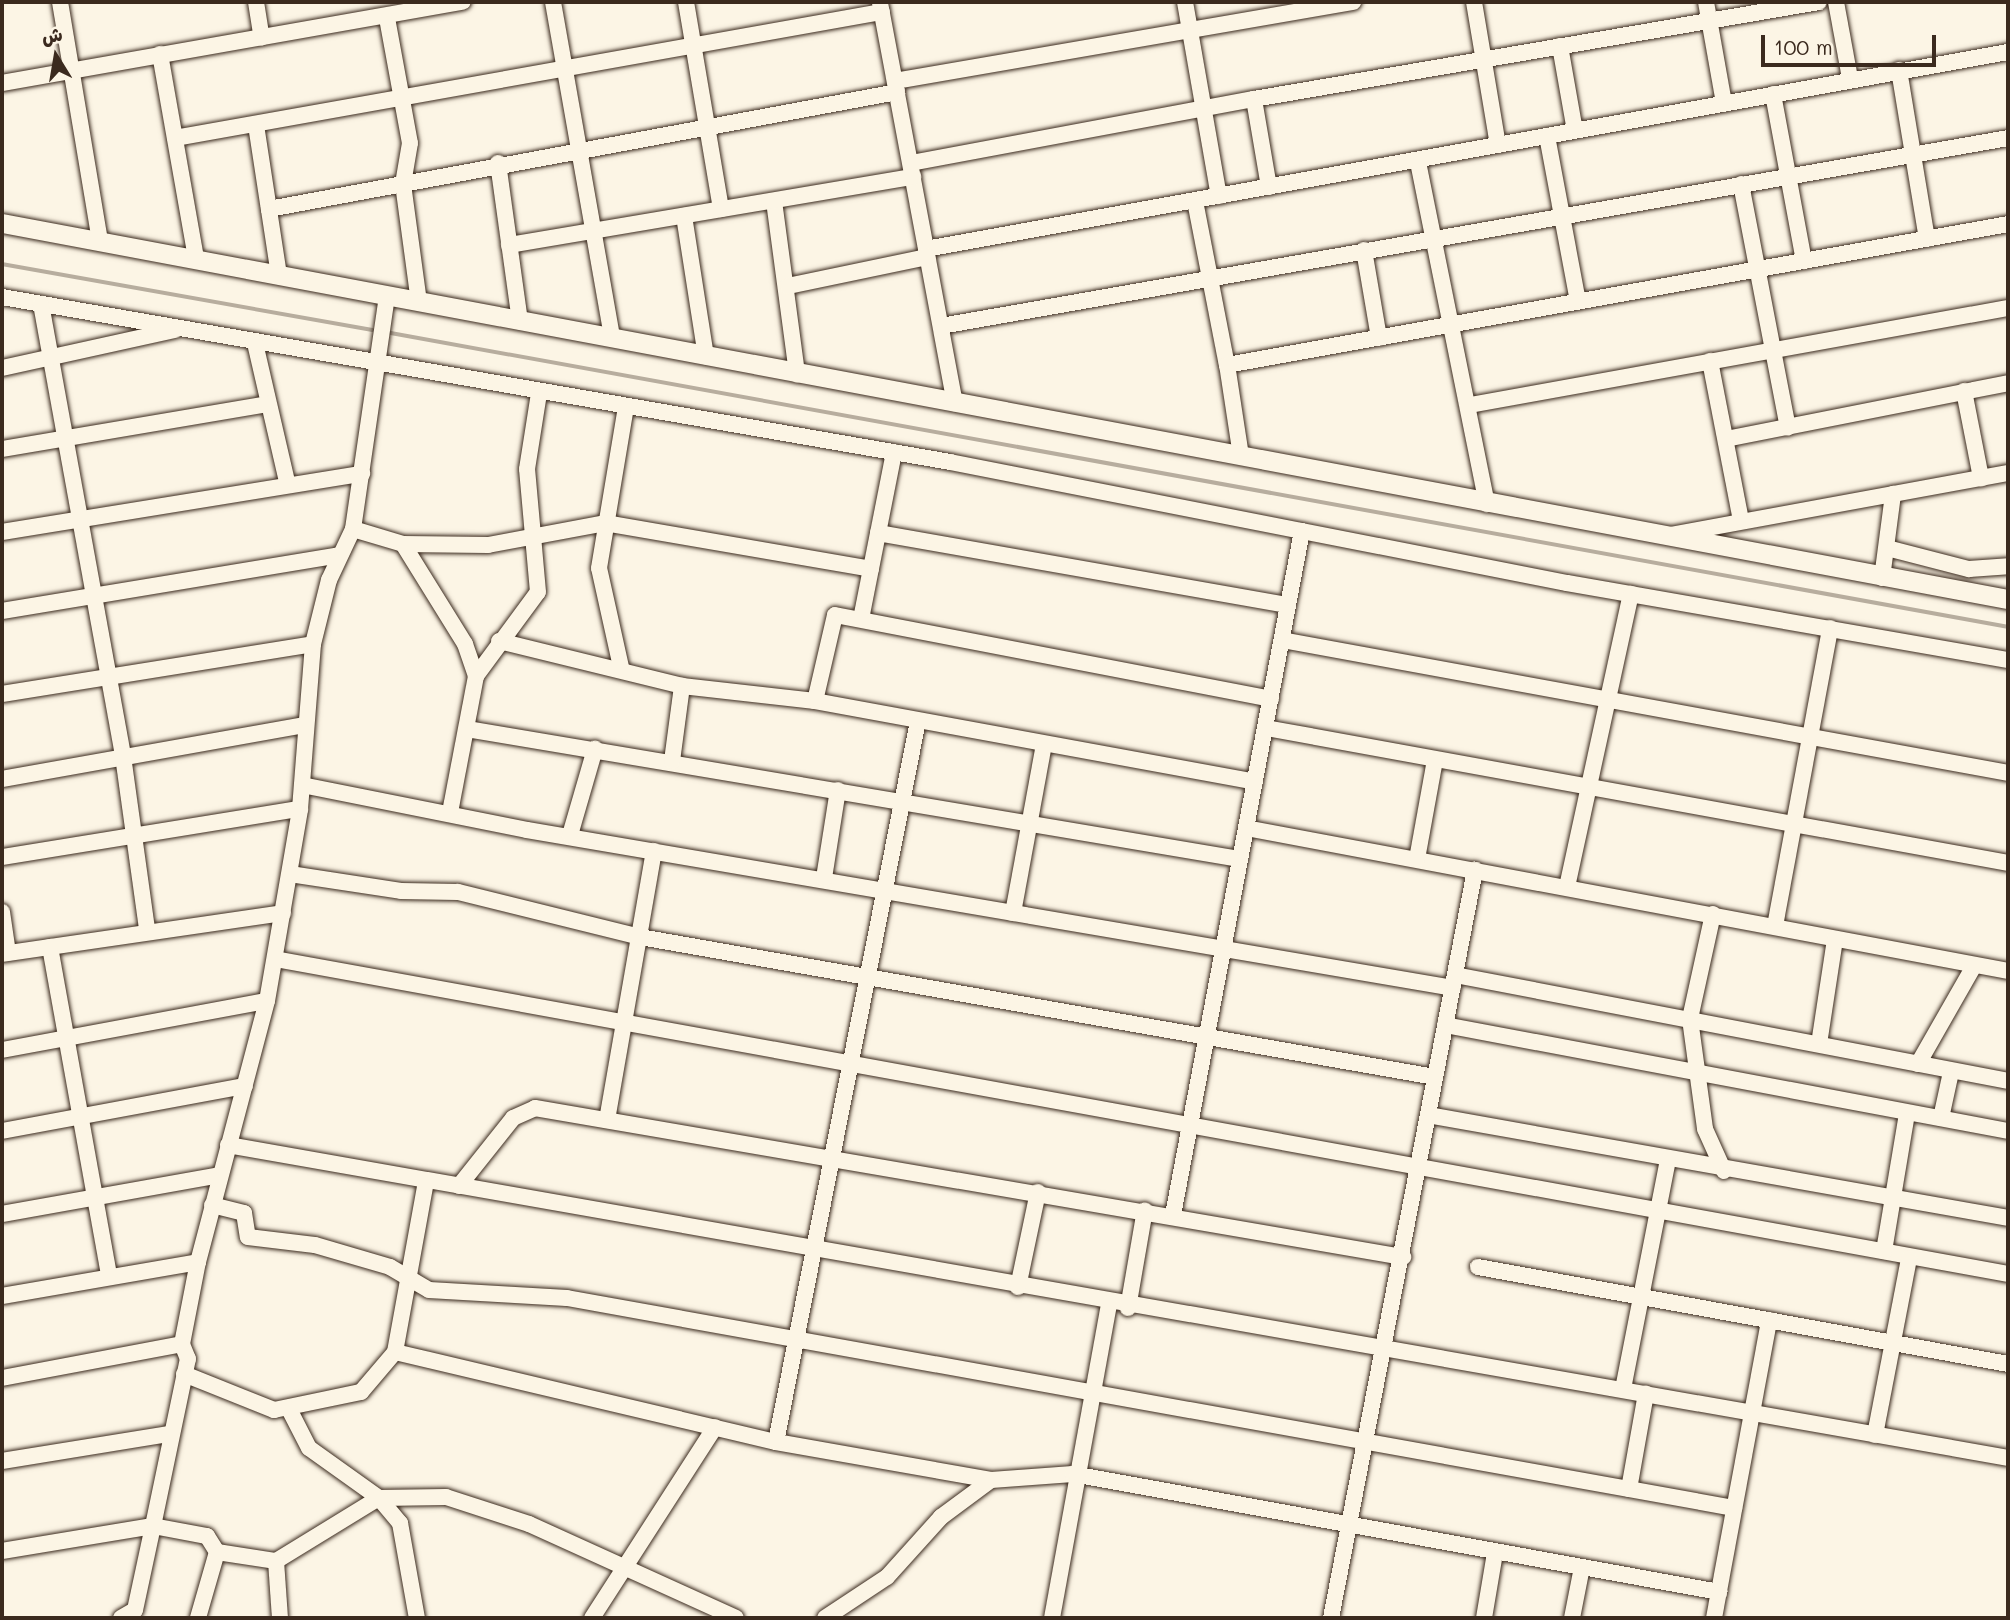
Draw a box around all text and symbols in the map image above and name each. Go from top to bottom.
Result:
north arrow [21,21,91,91]
text: ش [39,21,65,49]
scale bar [1765,21,1940,65]
text: 100 m [1774,33,1833,60]

